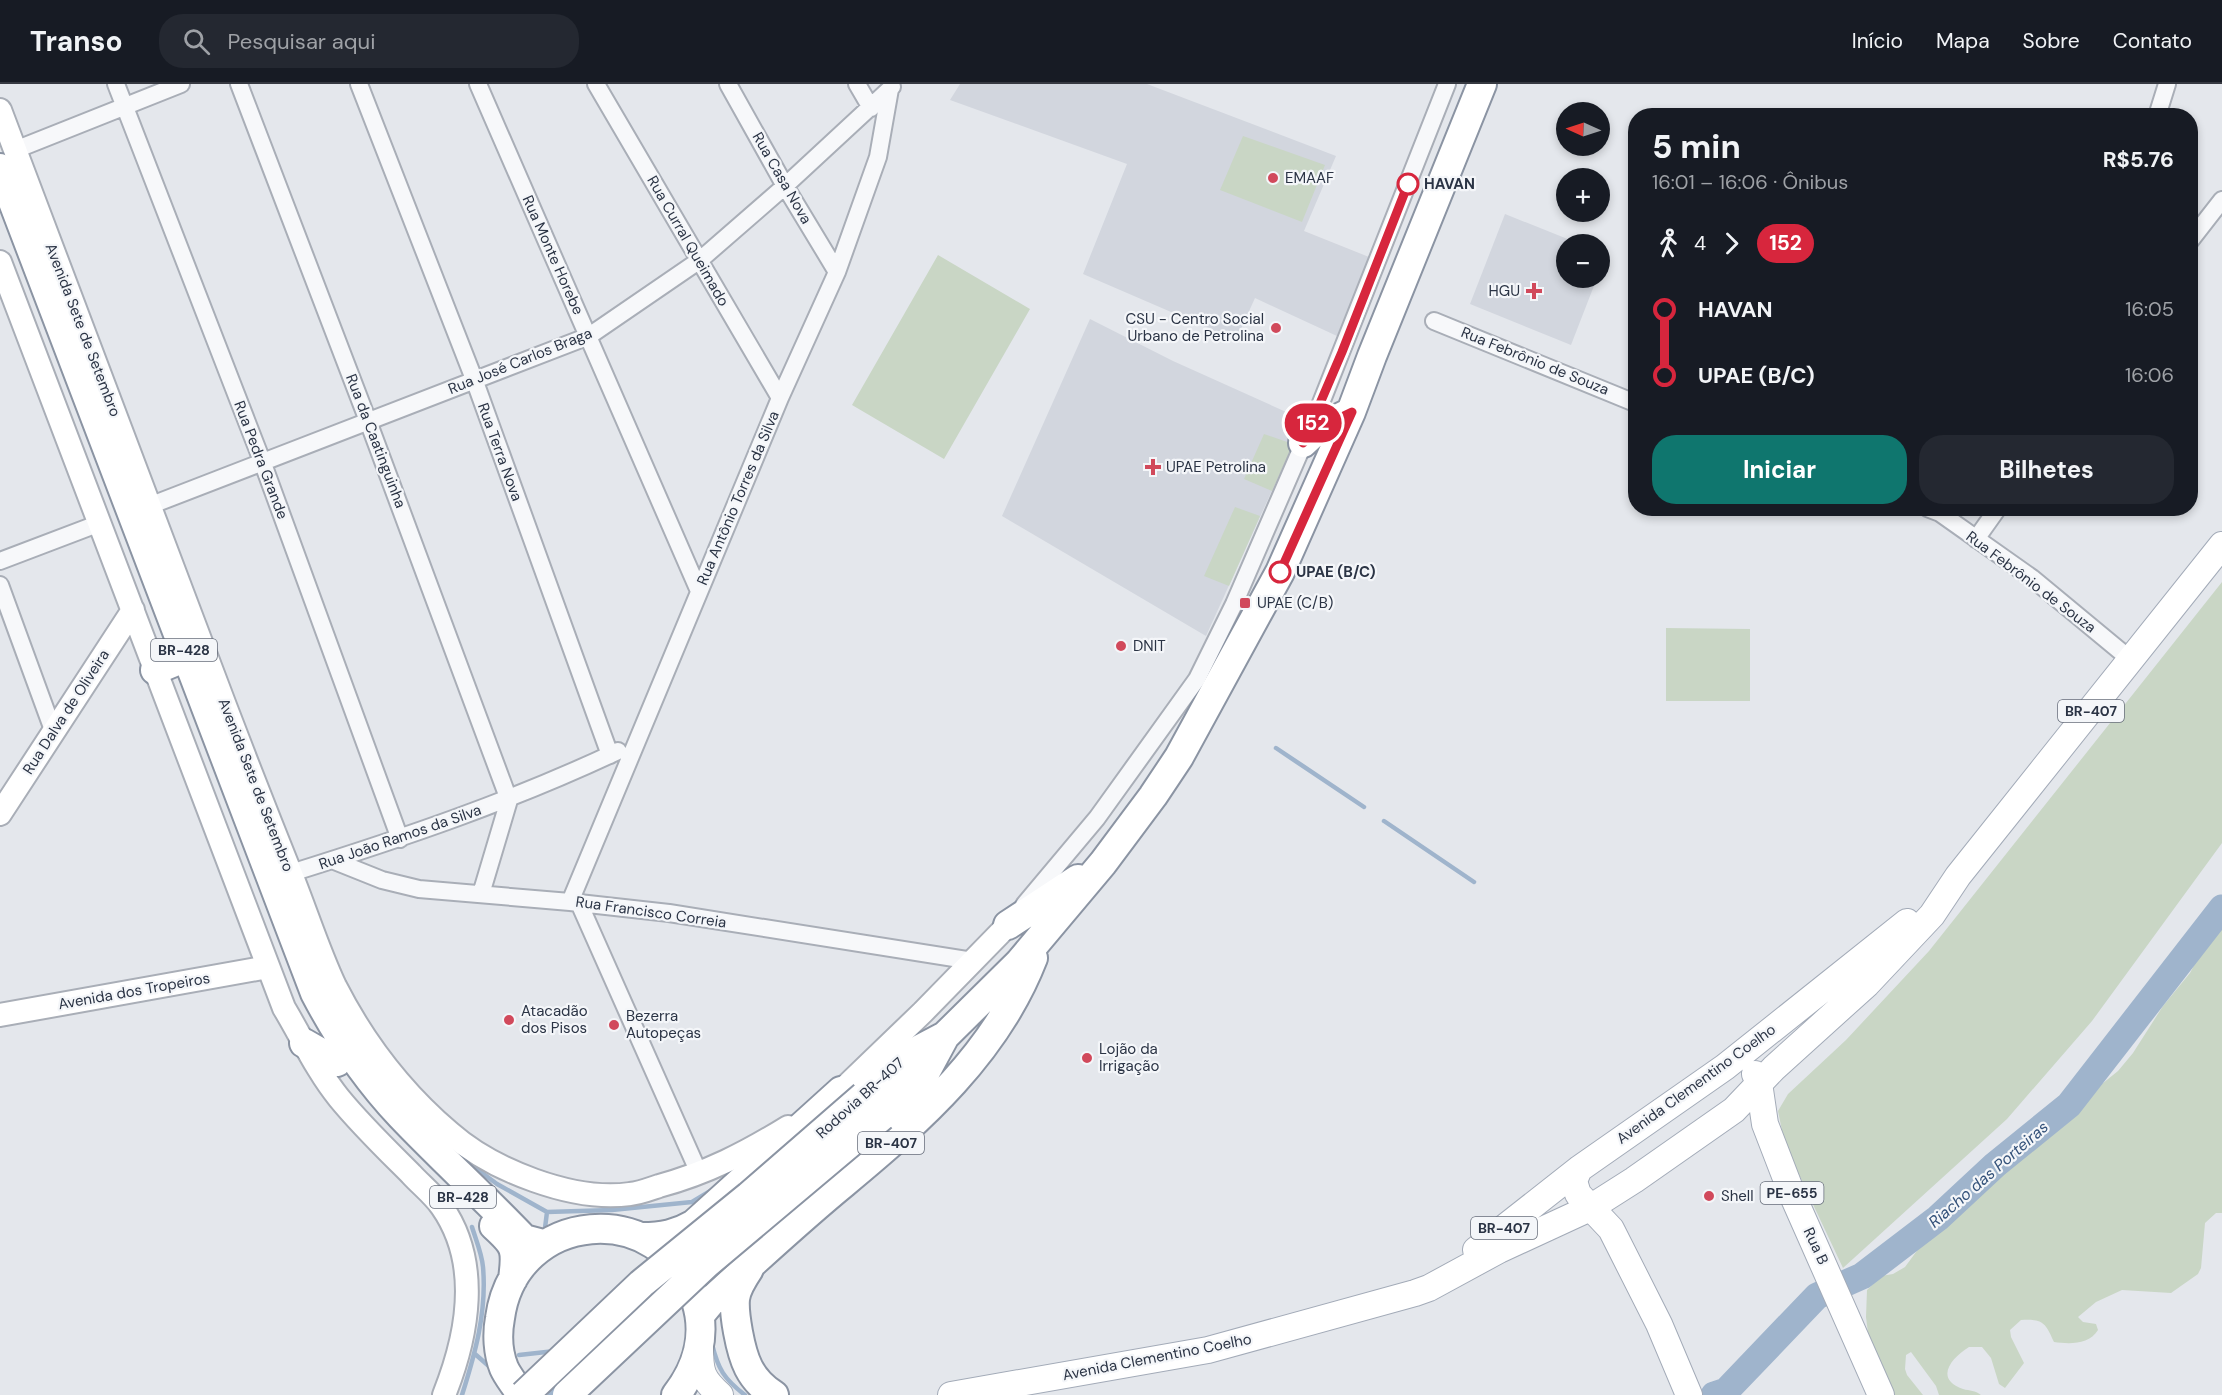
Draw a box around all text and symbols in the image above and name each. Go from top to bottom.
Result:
search box [159,14,579,68]
text: Transo [30,23,123,60]
icon: search [180,25,213,58]
text: Pesquisar aqui [228,27,376,56]
text: Início [1852,27,1903,55]
text: Mapa [1936,27,1990,55]
text: Sobre [2023,27,2080,55]
text: Contato [2113,27,2192,55]
north arrow [1556,102,1610,156]
map controls [1556,102,1610,288]
text: 5 min [1652,125,1741,168]
street label: Rua Casa Nova [748,128,816,228]
text: R$5.76 [2103,145,2174,174]
place label: EMAAF [1285,168,1334,188]
button: + [1556,168,1610,222]
text: 16:01 – 16:06 · Ônibus [1652,169,1848,195]
marker: EMAAF [1266,171,1280,185]
street label: Rua Curral Queimado [642,172,734,310]
marker: HAVAN [1397,173,1419,195]
place label: HAVAN [1424,174,1475,194]
street label: Rua Monte Horebe [518,192,588,318]
icon: walk [1652,227,1685,260]
icon: forward [1715,227,1748,260]
text: 152 [1769,229,1802,257]
text: 4 [1694,230,1706,256]
button: − [1556,234,1610,288]
street label: Avenida Sete de Setembro [41,240,125,420]
place label: HGU [1489,281,1520,301]
marker: HGU [1525,282,1543,300]
text: HAVAN [1698,295,1773,324]
text: 16:05 [2125,296,2174,322]
place label: CSU - Centro Social Urbano de Petrolina [1125,309,1264,346]
marker: CSU - Centro Social Urbano de Petrolina [1269,321,1283,335]
street label: Rua Febrônio de Souza [1458,322,1612,400]
street label: Rua José Carlos Braga [445,323,595,399]
text: UPAE (B/C) [1698,361,1815,390]
text: 16:06 [2125,362,2174,388]
street label: Rua da Caatinguinha [341,371,411,511]
street label: Rua Pedra Grande [229,398,293,522]
street label: Rua Terra Nova [473,400,527,504]
line badge: 152 [1278,404,1348,442]
street label: Rua Antônio Torres da Silva [692,408,784,588]
text: 152 [1297,409,1329,437]
button: Iniciar [1652,435,1907,504]
button: Bilhetes [1919,435,2174,504]
place label: UPAE Petrolina [1166,457,1266,477]
marker: UPAE Petrolina [1144,458,1162,476]
street label: Rua Febrônio de Souza [1962,527,2100,637]
marker: UPAE (B/C) [1269,561,1291,583]
place label: UPAE (B/C) [1296,562,1376,582]
place label: UPAE (C/B) [1257,593,1333,613]
marker: UPAE (C/B) [1238,596,1252,610]
place label: DNIT [1133,636,1166,656]
road number: BR-428 [151,639,217,661]
marker: DNIT [1114,639,1128,653]
street label: Rua Dalva de Oliveira [18,646,114,778]
street label: Avenida Sete de Setembro [214,695,298,875]
road number: BR-407 [2058,700,2124,722]
street label: Rua João Ramos da Silva [316,800,484,874]
street label: Rua Francisco Correia [574,892,728,932]
street label: Avenida dos Tropeiros [57,968,211,1014]
place label: Atacadão dos Pisos [521,1001,588,1038]
place label: Bezerra Autopeças [626,1006,701,1043]
marker: Atacadão dos Pisos [502,1013,516,1027]
marker: Bezerra Autopeças [607,1018,621,1032]
street label: Avenida Clementino Coelho [1612,1019,1780,1149]
place label: Lojão da Irrigação [1099,1039,1159,1076]
marker: Lojão da Irrigação [1080,1051,1094,1065]
street label: Rodovia BR-407 [812,1054,908,1142]
water label: Riacho das Porteiras [1924,1116,2053,1232]
road number: BR-407 [858,1132,924,1154]
road number: PE-655 [1760,1182,1824,1204]
road number: BR-428 [430,1186,496,1208]
place label: Shell [1721,1186,1754,1206]
marker: Shell [1702,1189,1716,1203]
road number: BR-407 [1471,1217,1537,1239]
street label: Rua B [1799,1224,1833,1268]
street label: Avenida Clementino Coelho [1061,1329,1253,1385]

